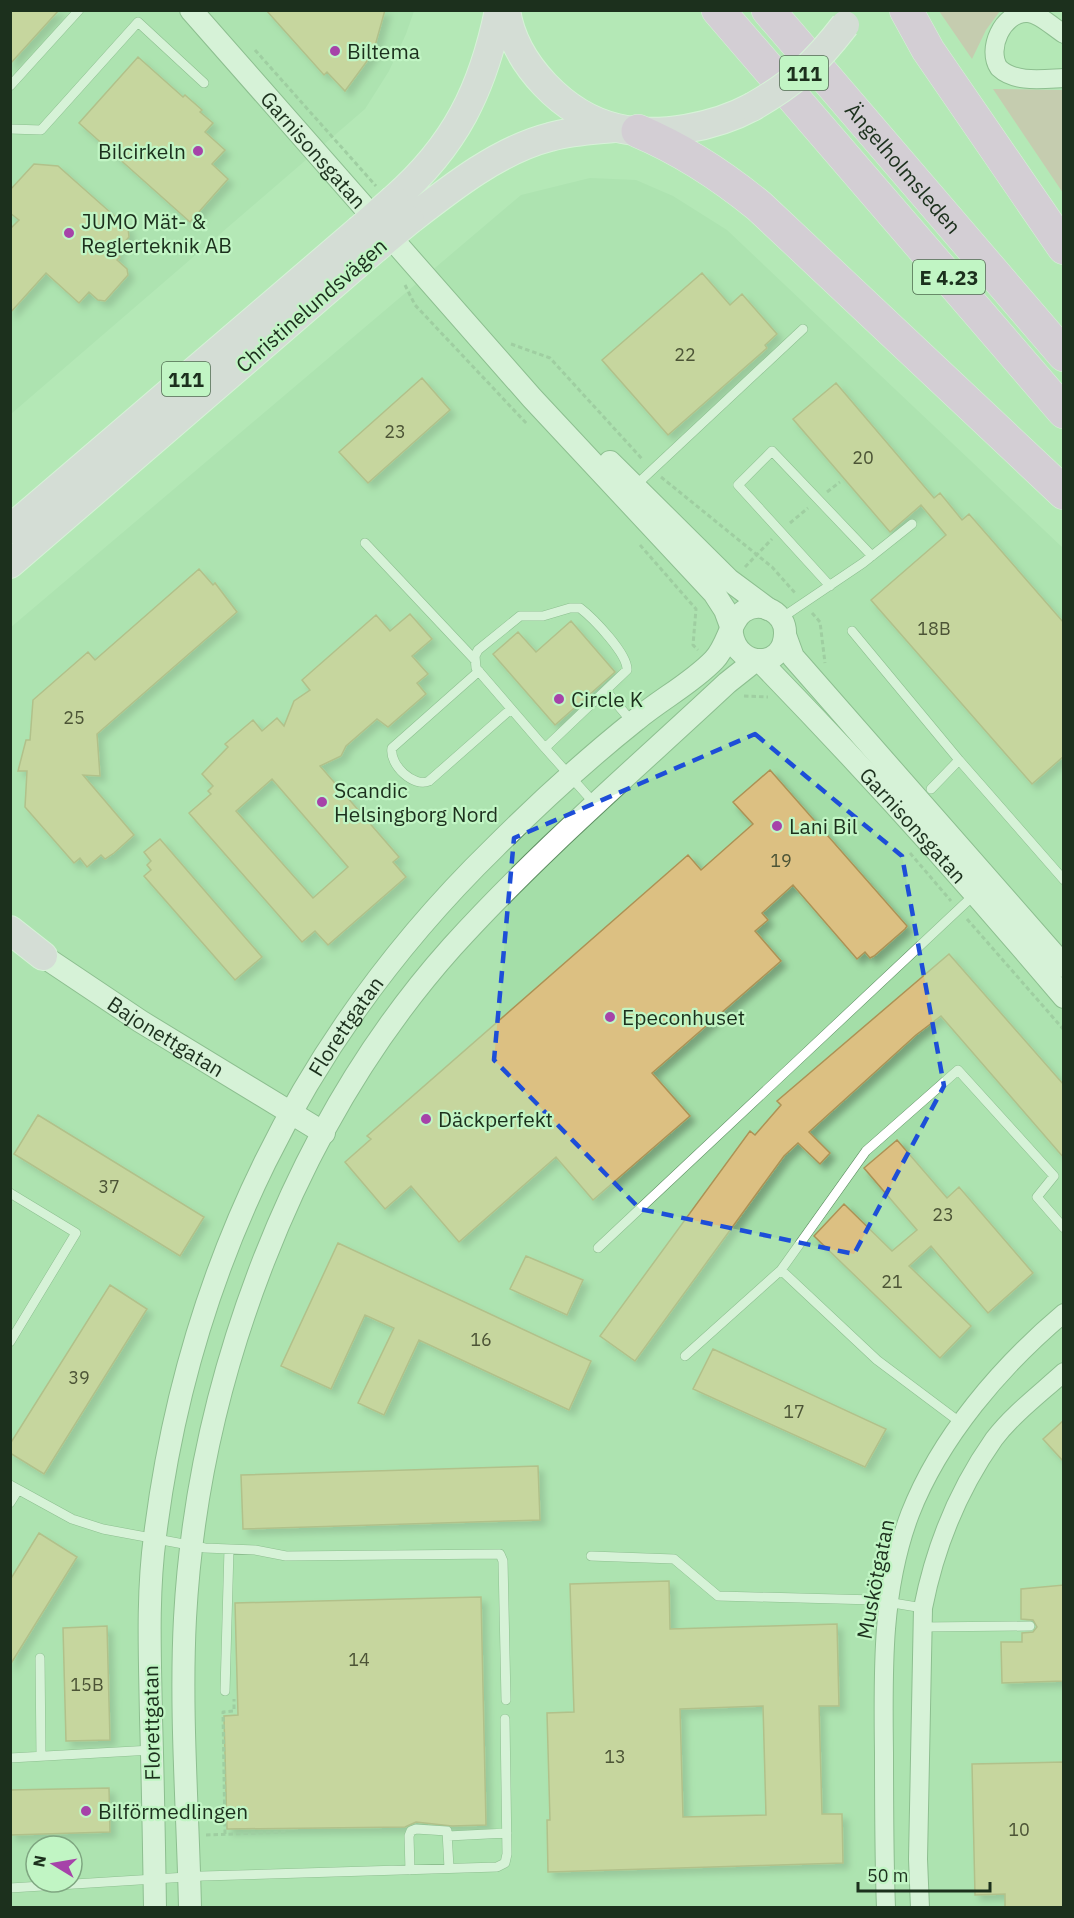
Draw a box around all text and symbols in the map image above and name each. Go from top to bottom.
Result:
place label: Biltema [347,37,420,65]
marker: Biltema [328,44,342,58]
road number: 111 [780,56,828,90]
street label: Garnisonsgatan [255,85,373,214]
street label: Ängelholmsleden [839,96,968,239]
place label: Bilcirkeln [98,137,186,165]
marker: Bilcirkeln [191,144,205,158]
place label: JUMO Mät- & Reglerteknik AB [81,207,232,259]
marker: JUMO Mät- & Reglerteknik AB [62,226,76,240]
street label: Christinelundsvägen [230,232,392,378]
road number: E 4.23 [913,260,985,294]
house number: 22 [674,343,696,366]
road number: 111 [162,362,210,396]
house number: 23 [384,420,406,443]
house number: 20 [852,446,874,469]
house number: 18B [917,617,951,640]
place label: Circle K [571,685,643,713]
marker: Circle K [552,692,566,706]
house number: 25 [63,706,85,729]
street label: Garnisonsgatan [854,761,973,889]
place label: Scandic Helsingborg Nord [334,776,498,828]
marker: Scandic Helsingborg Nord [315,795,329,809]
place label: Lani Bil [789,812,858,840]
marker: Lani Bil [770,819,784,833]
house number: 19 [770,849,792,872]
street label: Florettgatan [301,970,390,1081]
street label: Bajonettgatan [102,989,230,1083]
place label: Epeconhuset [622,1003,745,1031]
marker: Epeconhuset [603,1010,617,1024]
place label: Däckperfekt [438,1105,553,1133]
marker: Däckperfekt [419,1112,433,1126]
house number: 37 [98,1175,120,1198]
house number: 23 [932,1203,954,1226]
house number: 21 [881,1270,903,1293]
house number: 16 [470,1328,492,1351]
house number: 39 [68,1366,90,1389]
house number: 17 [783,1400,805,1423]
street label: Muskötgatan [850,1517,900,1641]
house number: 14 [348,1648,370,1671]
street label: Florettgatan [136,1665,166,1781]
house number: 15B [70,1673,104,1696]
house number: 13 [604,1745,626,1768]
place label: Bilförmedlingen [98,1797,248,1825]
marker: Bilförmedlingen [79,1804,93,1818]
house number: 10 [1008,1818,1030,1841]
north arrow [24,1834,84,1894]
text: N [28,1854,50,1869]
scale bar [858,1855,990,1893]
text: 50 m [867,1864,909,1887]

